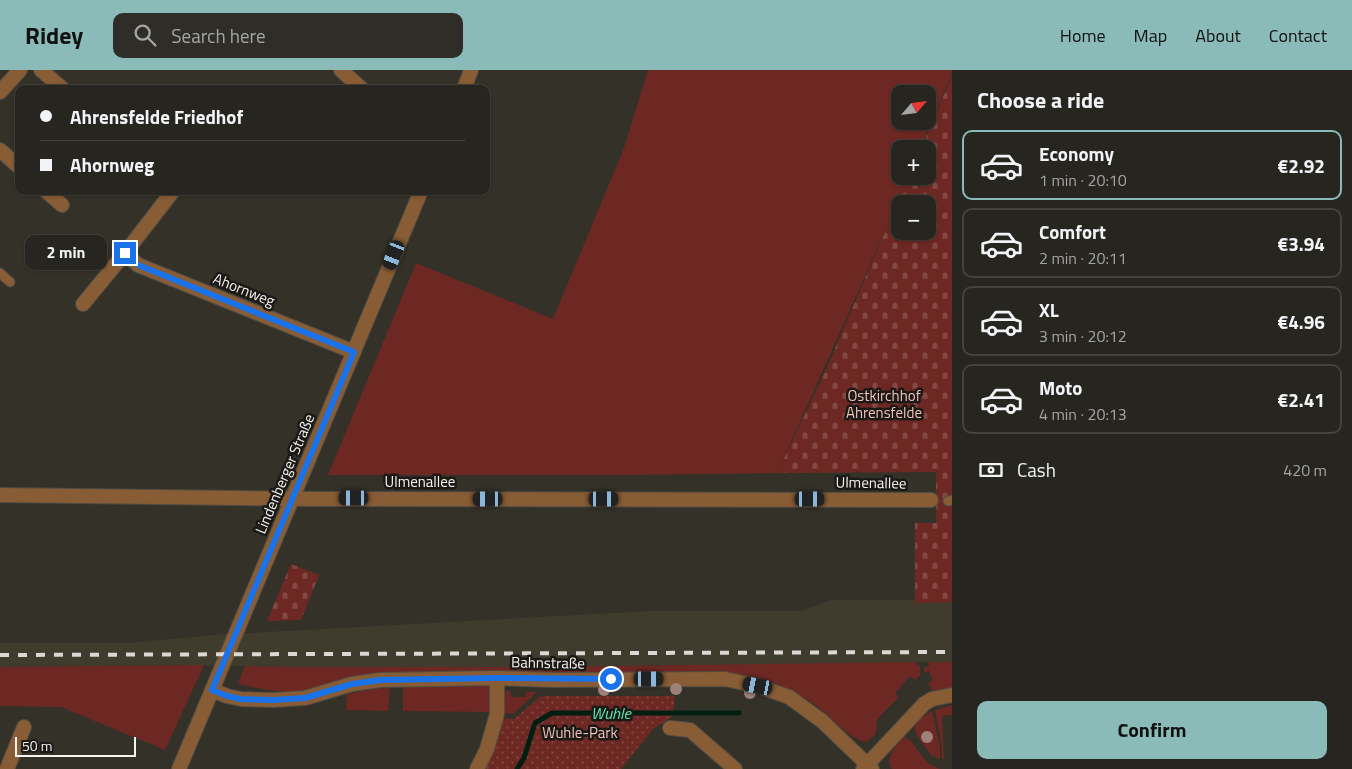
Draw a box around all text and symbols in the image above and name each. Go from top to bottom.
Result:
search box [113,13,463,58]
text: Ridey [25,17,83,53]
icon: search [131,21,159,49]
text: Search here [171,21,266,50]
text: Home [1060,22,1106,49]
text: Map [1134,22,1167,49]
text: About [1195,22,1241,49]
text: Contact [1269,22,1327,49]
text: Choose a ride [977,83,1104,117]
north arrow [891,85,936,130]
map controls [891,85,936,240]
text: Ahrensfelde Friedhof [70,102,243,131]
text: Economy [1039,139,1114,168]
button: + [891,140,936,185]
icon: car [979,143,1024,188]
text: Ahornweg [70,150,154,179]
text: €2.92 [1278,151,1325,180]
text: 1 min · 20:10 [1039,168,1127,192]
button: − [891,195,936,240]
text: Comfort [1039,217,1106,246]
icon: car [979,221,1024,266]
text: €3.94 [1278,229,1325,258]
callout: 2 min [25,236,108,270]
car [381,238,406,272]
text: 2 min [47,240,85,264]
route end [114,242,136,264]
text: 2 min · 20:11 [1039,246,1127,270]
street label: Ahornweg [210,267,279,312]
text: XL [1039,295,1059,324]
icon: car [979,299,1024,344]
text: €4.96 [1278,307,1325,336]
text: 3 min · 20:12 [1039,324,1127,348]
text: Moto [1039,373,1082,402]
icon: car [979,377,1024,422]
park label: Ostkirchhof Ahrensfelde [846,384,922,424]
text: €2.41 [1278,385,1325,414]
text: 4 min · 20:13 [1039,402,1127,426]
street label: Lindenberger Straße [249,410,320,537]
text: Cash [1017,455,1056,484]
icon: cash [977,456,1005,484]
text: 420 m [1283,458,1327,482]
street label: Ulmenallee [385,470,455,493]
street label: Ulmenallee [835,470,907,495]
car [339,491,369,506]
car [473,492,503,507]
car [589,492,619,507]
car [795,492,825,507]
street label: Bahnstraße [511,650,585,675]
route start [600,668,622,690]
car [634,672,664,687]
car [741,676,774,696]
water label: Wuhle [591,701,633,725]
button: Confirm [977,701,1327,759]
park label: Wuhle-Park [542,721,618,744]
scale bar [15,734,136,757]
text: 50 m [22,735,52,756]

